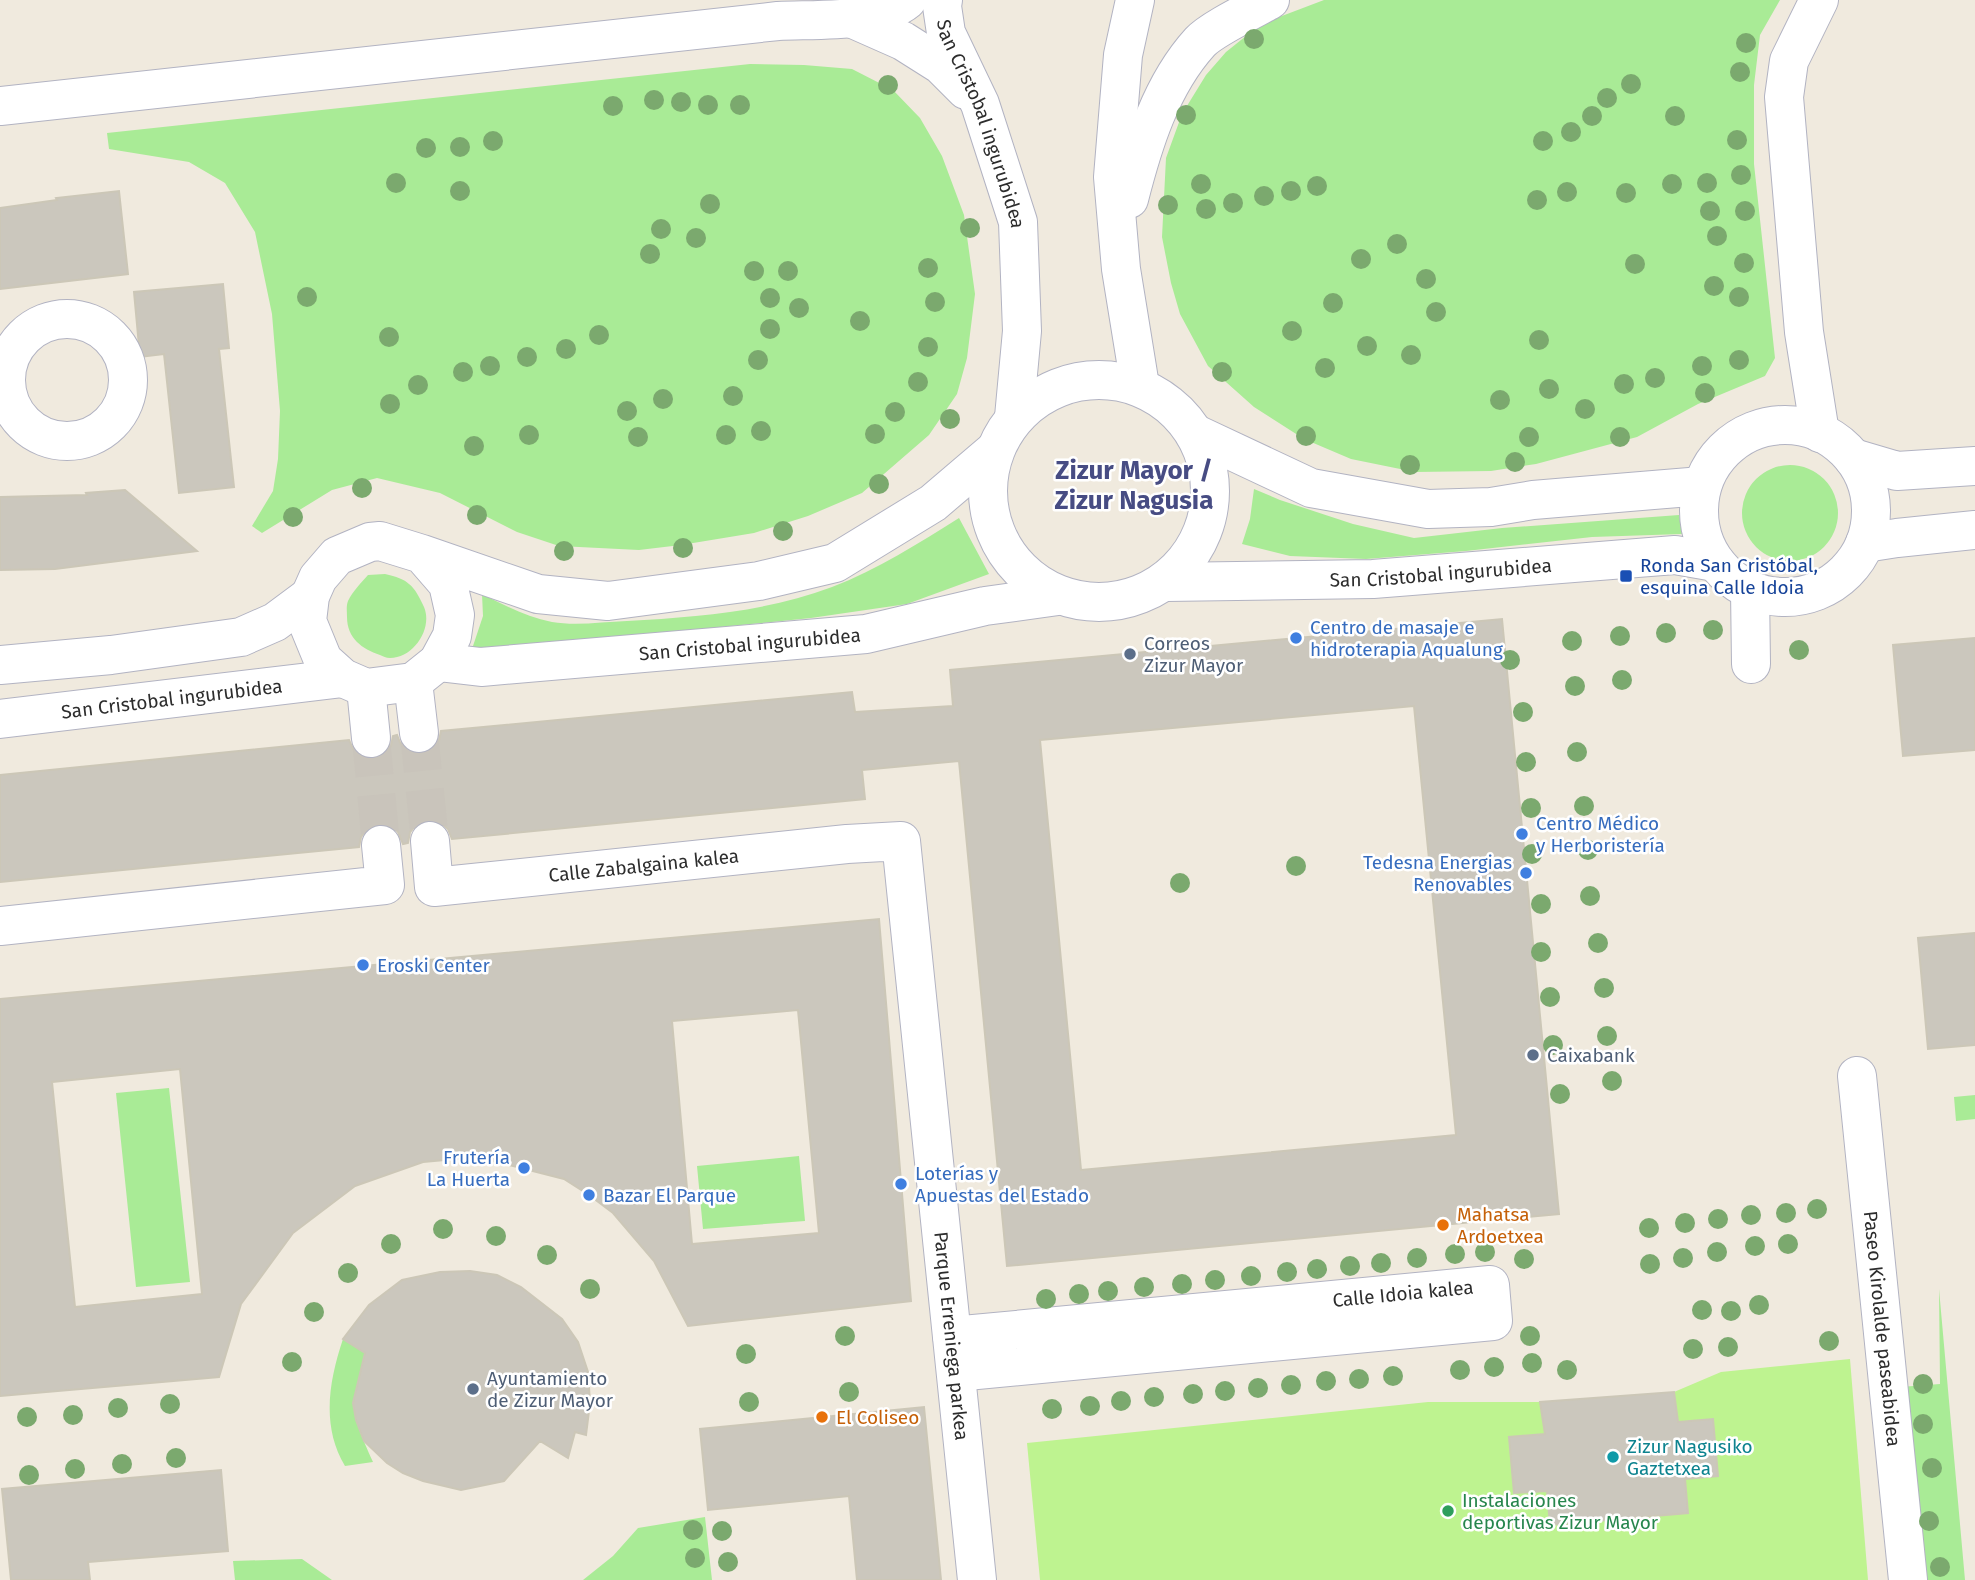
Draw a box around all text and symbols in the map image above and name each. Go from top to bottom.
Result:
street label: San Cristobal ingurubidea [932,18,1029,229]
district label: Zizur Mayor / Zizur Nagusia [1055,455,1213,516]
street label: San Cristobal ingurubidea [1330,554,1553,592]
place label: Ronda San Cristóbal, esquina Calle Idoia [1640,554,1818,599]
marker: Ronda San Cristóbal, esquina Calle Idoia [1618,568,1634,584]
place label: Centro de masaje e hidroterapia Aqualung [1310,616,1503,661]
street label: San Cristobal ingurubidea [638,624,862,665]
marker: Centro de masaje e hidroterapia Aqualung [1288,630,1304,646]
place label: Correos Zizur Mayor [1144,632,1244,677]
marker: Correos Zizur Mayor [1122,646,1138,662]
street label: San Cristobal ingurubidea [60,674,284,724]
place label: Centro Médico y Herboristería [1536,812,1665,857]
marker: Centro Médico y Herboristería [1514,826,1530,842]
street label: Calle Zabalgaina kalea [547,844,740,887]
place label: Tedesna Energias Renovables [1363,851,1512,896]
marker: Tedesna Energias Renovables [1518,865,1534,881]
place label: Eroski Center [377,954,491,977]
marker: Eroski Center [355,957,371,973]
place label: Caixabank [1547,1044,1635,1067]
marker: Caixabank [1525,1047,1541,1063]
place label: Frutería La Huerta [427,1146,510,1191]
marker: Frutería La Huerta [516,1160,532,1176]
place label: Loterías y Apuestas del Estado [915,1162,1089,1207]
marker: Loterías y Apuestas del Estado [893,1176,909,1192]
place label: Bazar El Parque [603,1184,736,1207]
marker: Bazar El Parque [581,1187,597,1203]
place label: Mahatsa Ardoetxea [1457,1203,1544,1248]
street label: Paseo Kirolalde paseabidea [1859,1210,1905,1448]
marker: Mahatsa Ardoetxea [1435,1217,1451,1233]
street label: Parque Erreniega parkea [929,1230,974,1442]
street label: Calle Idoia kalea [1331,1276,1475,1312]
place label: Ayuntamiento de Zizur Mayor [487,1367,614,1412]
marker: Ayuntamiento de Zizur Mayor [465,1381,481,1397]
place label: El Coliseo [836,1406,919,1429]
marker: El Coliseo [814,1409,830,1425]
place label: Zizur Nagusiko Gaztetxea [1627,1435,1753,1480]
marker: Zizur Nagusiko Gaztetxea [1605,1449,1621,1465]
place label: Instalaciones deportivas Zizur Mayor [1462,1489,1659,1534]
marker: Instalaciones deportivas Zizur Mayor [1440,1503,1456,1519]

